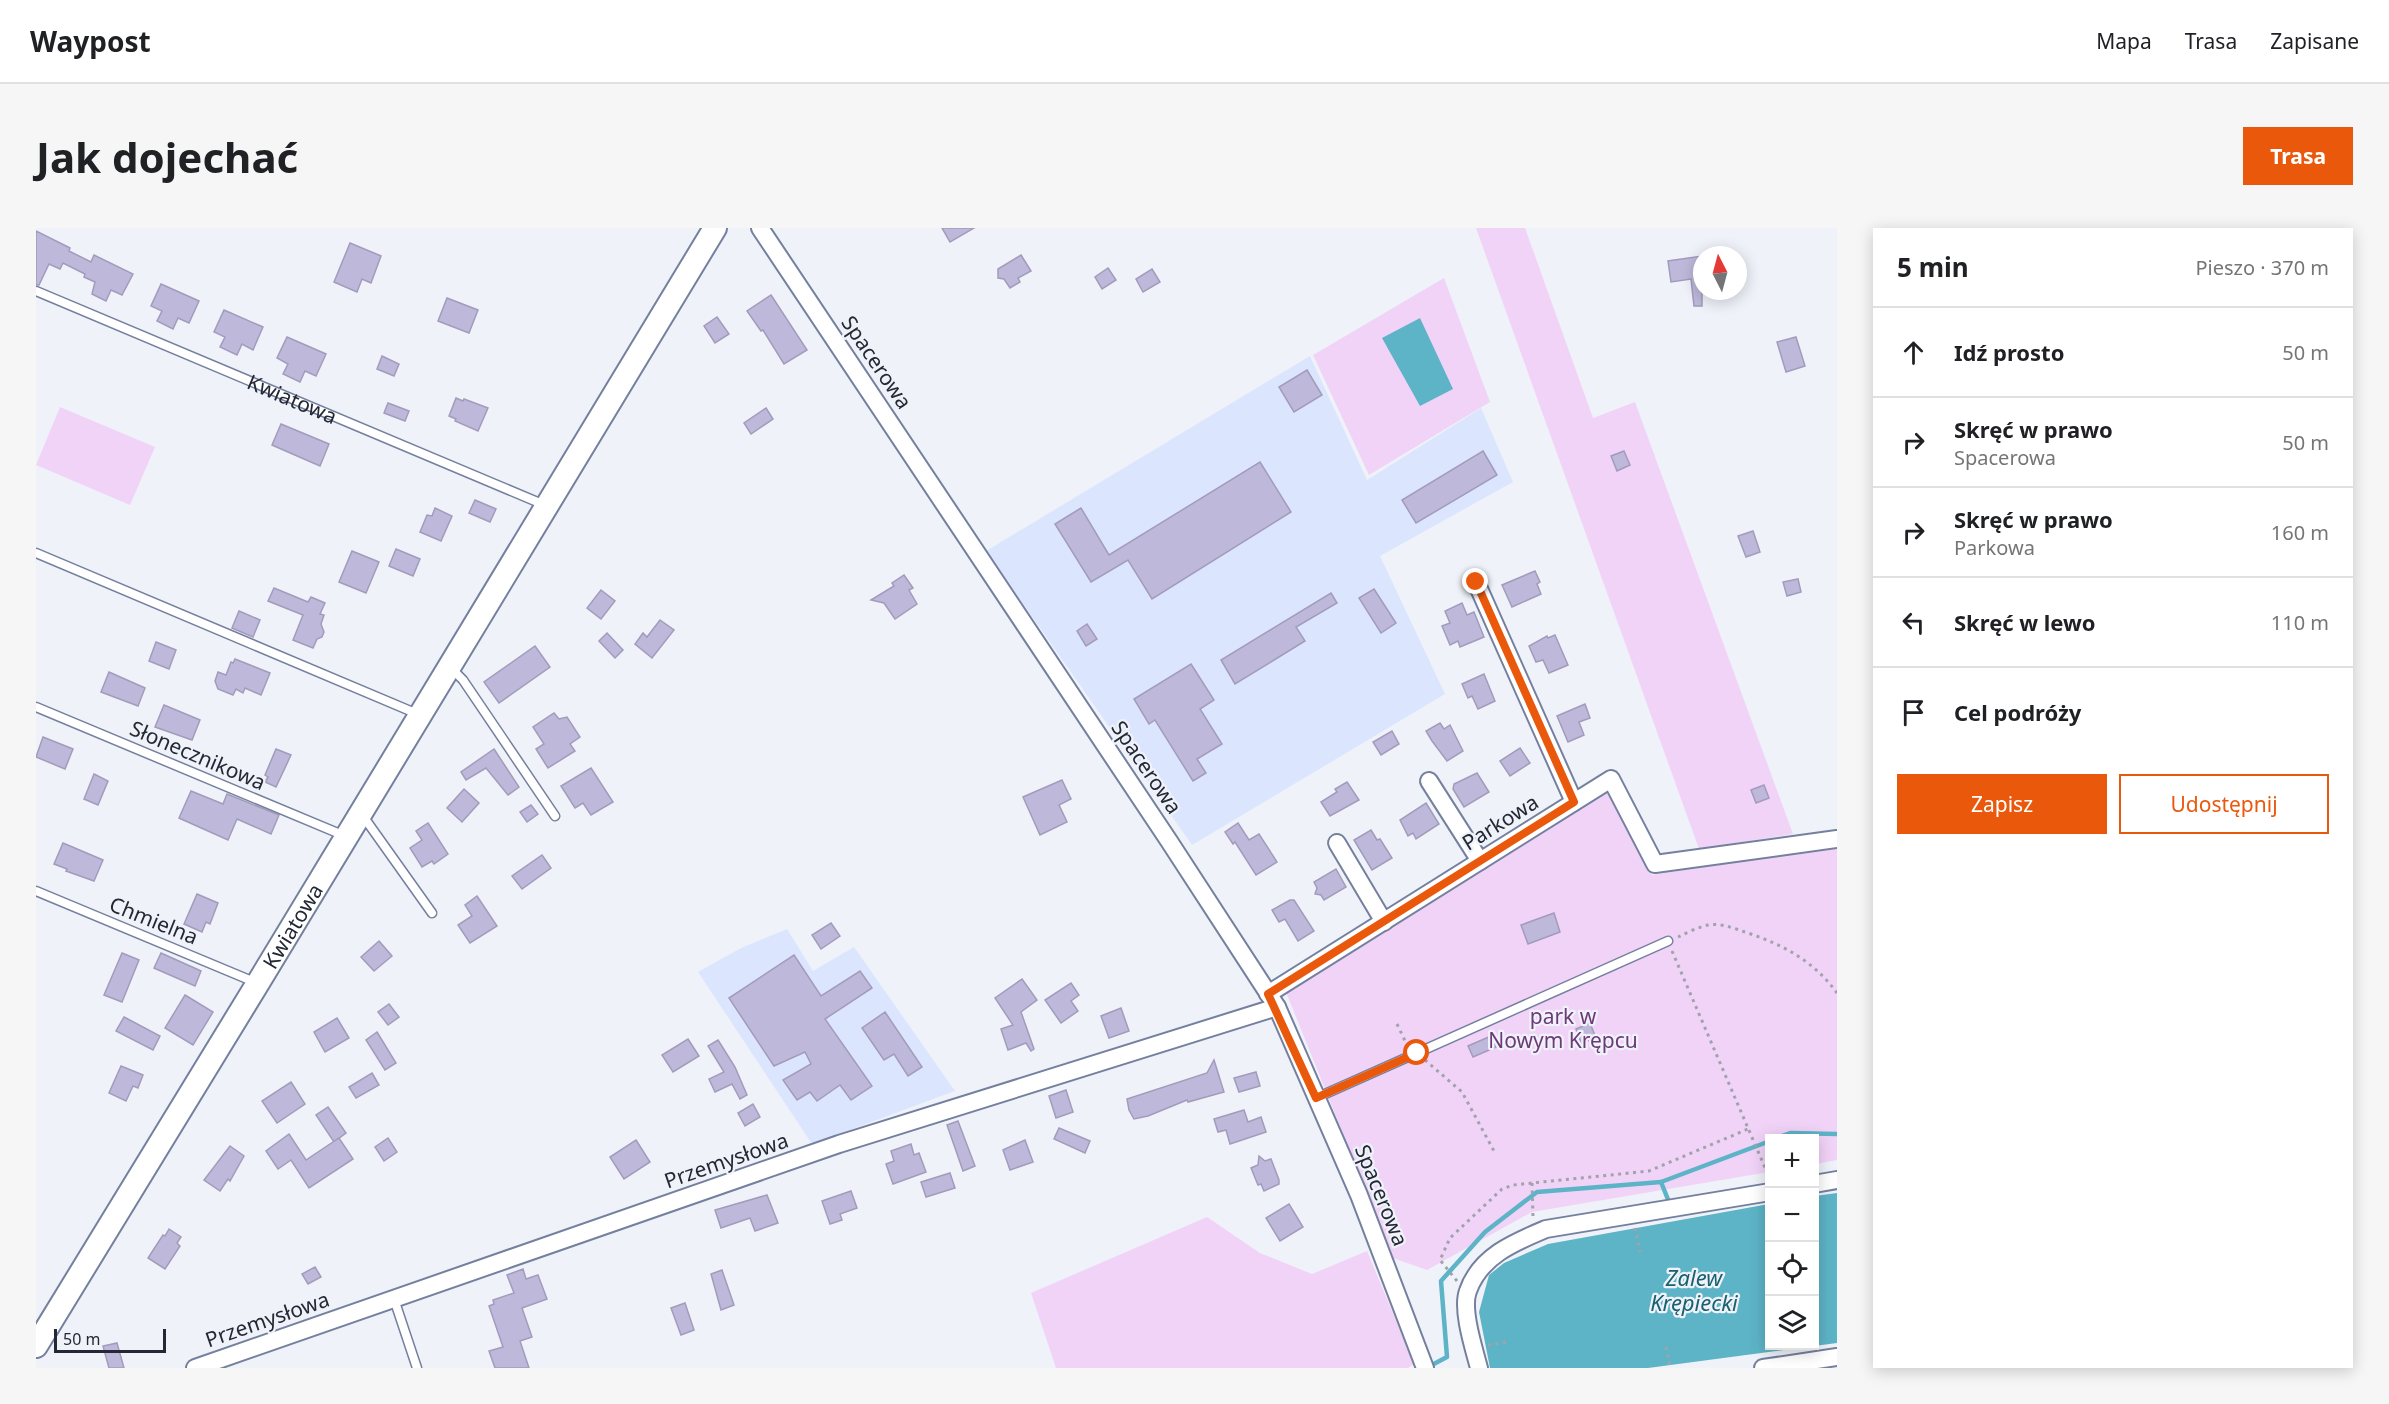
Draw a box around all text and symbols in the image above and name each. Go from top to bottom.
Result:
text: Waypost [30,22,151,60]
text: Mapa [2096,27,2152,55]
text: Trasa [2185,27,2237,55]
text: Zapisane [2270,27,2359,55]
button: Trasa [2243,127,2353,185]
text: Jak dojechać [36,128,298,185]
north arrow [1693,246,1747,300]
text: 5 min [1897,249,1969,285]
text: Pieszo · 370 m [2195,254,2329,281]
street label: Spacerowa [835,310,919,414]
icon: ahead [1897,336,1930,369]
text: Idź prosto [1954,337,2064,367]
text: 50 m [2282,339,2329,366]
street label: Kwiatowa [243,368,341,430]
text: Skręć w prawo [1954,414,2113,444]
icon: right [1897,426,1930,459]
text: 50 m [2282,429,2329,456]
text: Spacerowa [1954,444,2056,471]
text: Skręć w prawo [1954,504,2113,534]
icon: right [1897,516,1930,549]
text: 160 m [2271,519,2329,546]
text: Parkowa [1954,534,2035,561]
route end [1462,568,1488,594]
icon: left [1897,606,1930,639]
text: Skręć w lewo [1954,607,2096,637]
text: 110 m [2271,609,2329,636]
icon: arrive [1897,696,1930,729]
text: Cel podróży [1954,697,2081,727]
street label: Słonecznikowa [126,714,270,796]
street label: Spacerowa [1105,715,1189,819]
button: Zapisz [1897,774,2107,834]
button: Udostępnij [2119,774,2329,834]
street label: Parkowa [1457,788,1543,856]
street label: Kwiatowa [256,878,329,974]
street label: Chmielna [105,890,203,950]
park label: park w Nowym Krępcu [1488,1002,1638,1054]
route start [1403,1039,1429,1065]
street label: Przemysłowa [660,1126,792,1194]
map controls [1765,1134,1819,1350]
button: + [1765,1134,1819,1188]
street label: Spacerowa [1349,1140,1415,1250]
button: − [1765,1188,1819,1242]
button: locate [1765,1242,1819,1296]
water label: Zalew Krępiecki [1650,1262,1738,1317]
street label: Przemysłowa [201,1285,333,1353]
button: layers [1765,1296,1819,1350]
scale bar [54,1326,166,1354]
text: 50 m [63,1328,100,1350]

